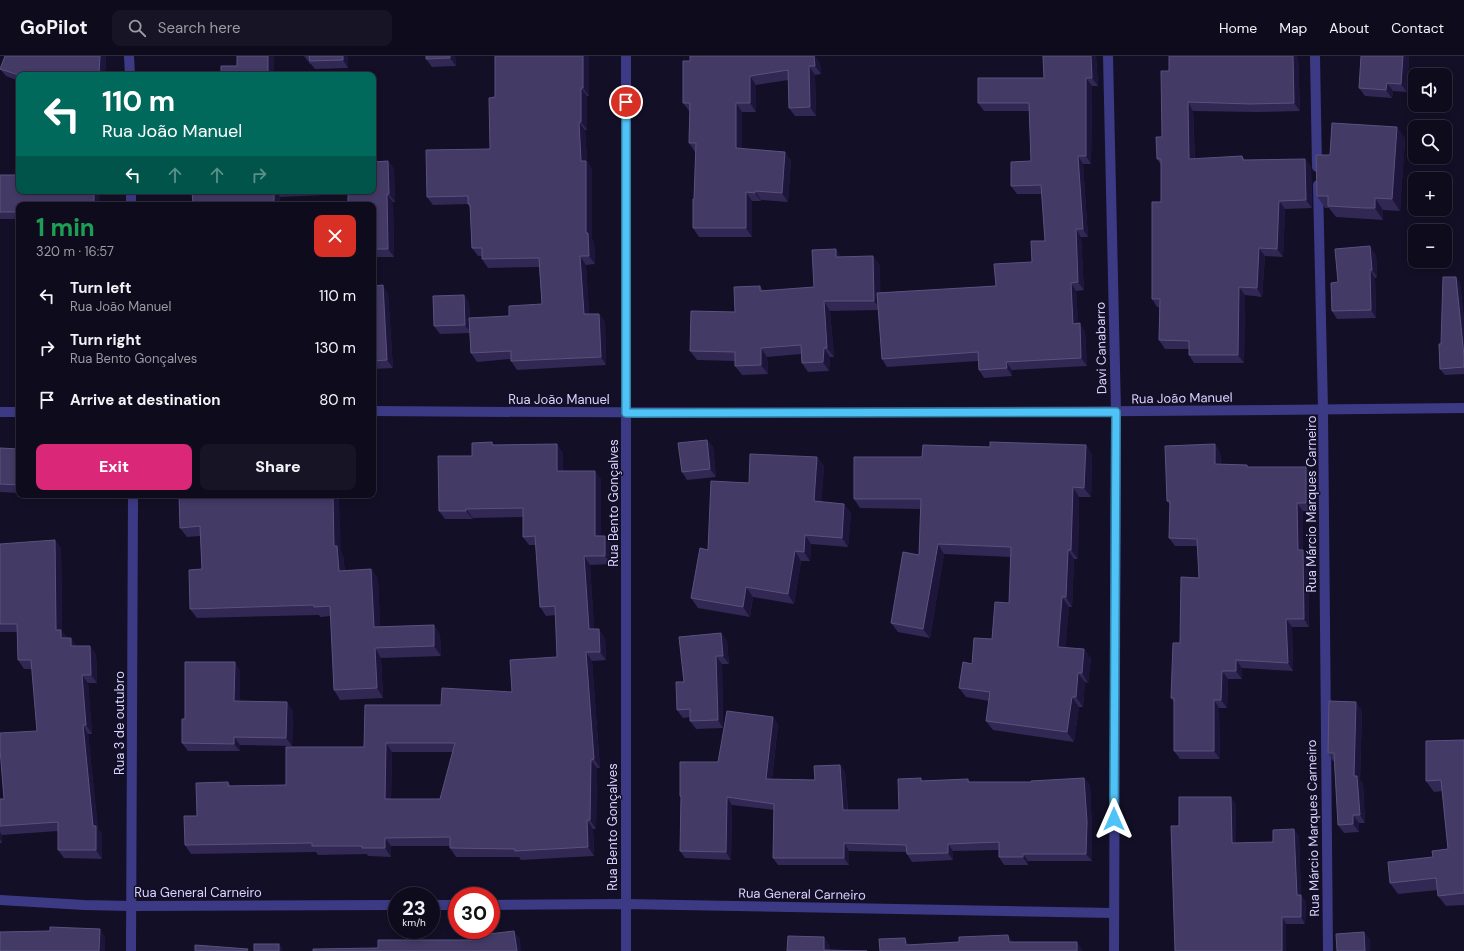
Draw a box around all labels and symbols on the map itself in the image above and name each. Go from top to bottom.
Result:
pin [609,85,643,119]
street label: Davi Canabarro [1092,301,1110,394]
street label: Rua João Manuel [1131,389,1233,407]
street label: Rua João Manuel [508,391,610,408]
street label: Rua Márcio Marques Carneiro [1303,415,1320,592]
street label: Rua Bento Gonçalves [605,439,622,567]
street label: Rua 3 de outubro [111,671,128,775]
street label: Rua Márcio Marques Carneiro [1303,739,1323,917]
street label: Rua Bento Gonçalves [604,763,621,891]
position arrow [1093,798,1135,840]
street label: Rua General Carneiro [134,884,262,901]
street label: Rua General Carneiro [738,884,866,904]
speed limit sign: 30 [448,887,500,939]

